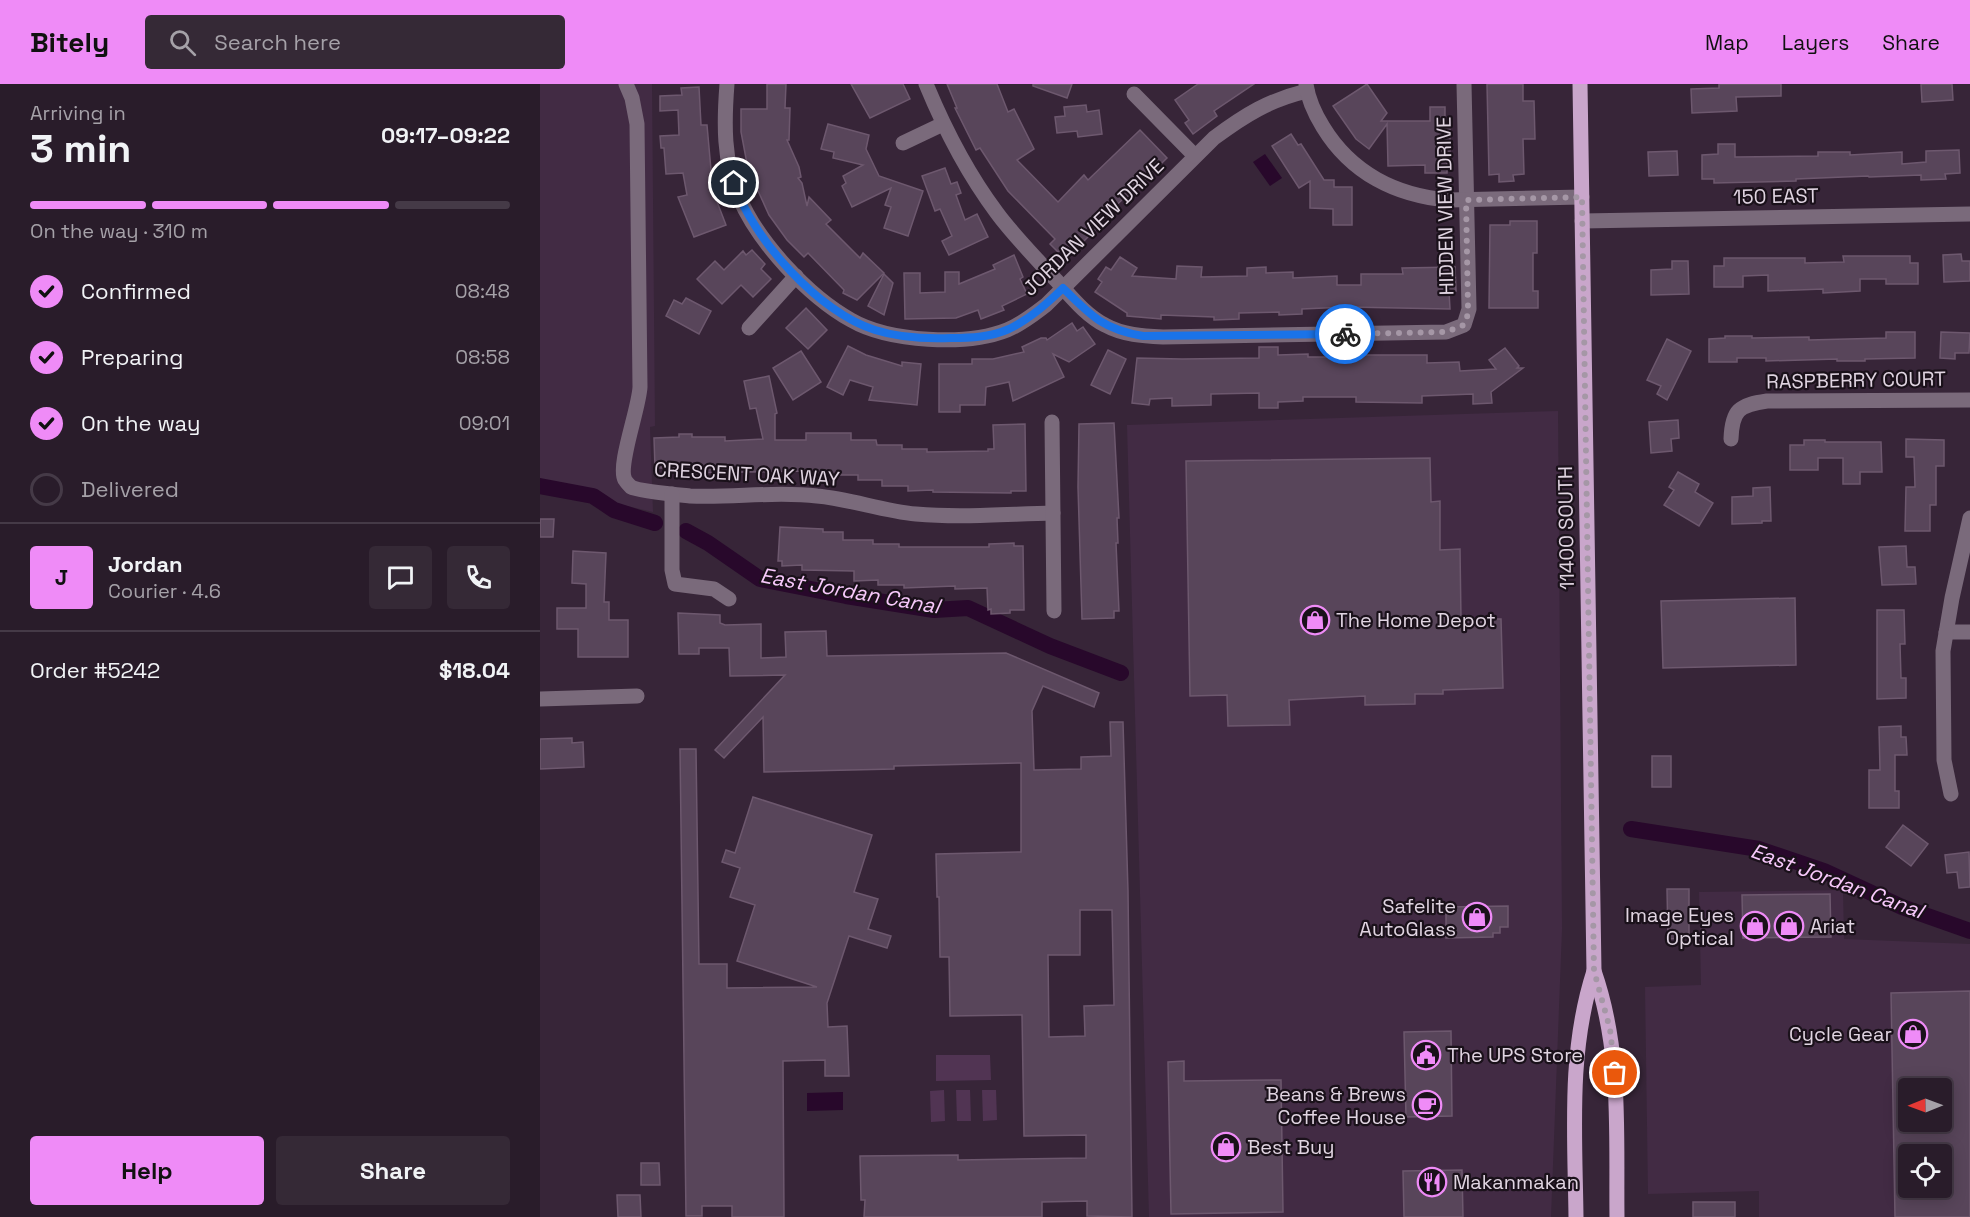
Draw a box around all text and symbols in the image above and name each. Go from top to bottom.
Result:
search box [145,15,565,69]
text: Bitely [30,24,109,60]
icon: search [166,26,199,59]
text: Search here [214,28,341,56]
text: Map [1705,29,1749,56]
text: Layers [1782,29,1849,56]
text: Share [1882,29,1940,56]
text: Arriving in [30,100,126,126]
street label: HIDDEN VIEW DRIVE [1430,116,1460,296]
text: 09:17–09:22 [381,121,510,149]
text: 3 min [30,124,131,173]
street label: JORDAN VIEW DRIVE [1017,153,1169,301]
pin [708,157,759,208]
icon: home [717,166,750,199]
street label: 150 EAST [1733,182,1819,210]
text: On the way · 310 m [30,218,208,244]
icon: check [30,275,63,308]
text: Confirmed [81,277,191,305]
text: 08:48 [455,278,510,304]
courier [1315,304,1375,364]
icon: bike [1329,318,1362,351]
icon: check [30,341,63,374]
text: Preparing [81,343,183,371]
text: 08:58 [455,344,510,370]
street label: RASPBERRY COURT [1766,365,1946,395]
icon: check [30,407,63,440]
text: On the way [81,409,200,437]
text: 09:01 [459,410,510,436]
street label: CRESCENT OAK WAY [653,456,841,492]
street label: 11400 SOUTH [1552,466,1580,590]
text: Delivered [81,475,179,503]
button: chat [369,546,432,609]
button: phone [447,546,510,609]
text: Jordan [108,550,183,578]
water label: East Jordan Canal [758,561,945,620]
text: J [55,563,68,591]
text: Courier · 4.6 [108,578,221,604]
shop icon: The Home Depot [1299,604,1331,636]
place label: The Home Depot [1336,607,1496,633]
text: Order #5242 [30,656,160,684]
text: $18.04 [439,656,510,684]
water label: East Jordan Canal [1747,837,1930,925]
place label: Safelite AutoGlass [1359,893,1456,942]
shop icon: Safelite AutoGlass [1461,901,1493,933]
place label: Image Eyes Optical [1625,902,1734,951]
shop icon: Image Eyes Optical [1739,910,1771,942]
shop icon: Ariat [1773,910,1805,942]
place label: Ariat [1810,913,1855,939]
shop icon: Cycle Gear [1897,1018,1929,1050]
place label: Cycle Gear [1789,1021,1892,1047]
public building icon: The UPS Store [1410,1039,1442,1071]
place label: The UPS Store [1447,1042,1583,1068]
pin [1589,1047,1640,1098]
icon: bag [1598,1056,1631,1089]
north arrow [1898,1078,1952,1132]
map controls [1898,1078,1952,1198]
place label: Beans & Brews Coffee House [1266,1081,1406,1130]
cafe icon: Beans & Brews Coffee House [1411,1089,1443,1121]
shop icon: Best Buy [1210,1131,1242,1163]
place label: Best Buy [1247,1134,1334,1160]
button: Help [30,1136,264,1205]
button: Share [276,1136,510,1205]
button: locate [1898,1144,1952,1198]
restaurant icon: Makanmakan [1416,1166,1448,1198]
place label: Makanmakan [1453,1169,1579,1195]

